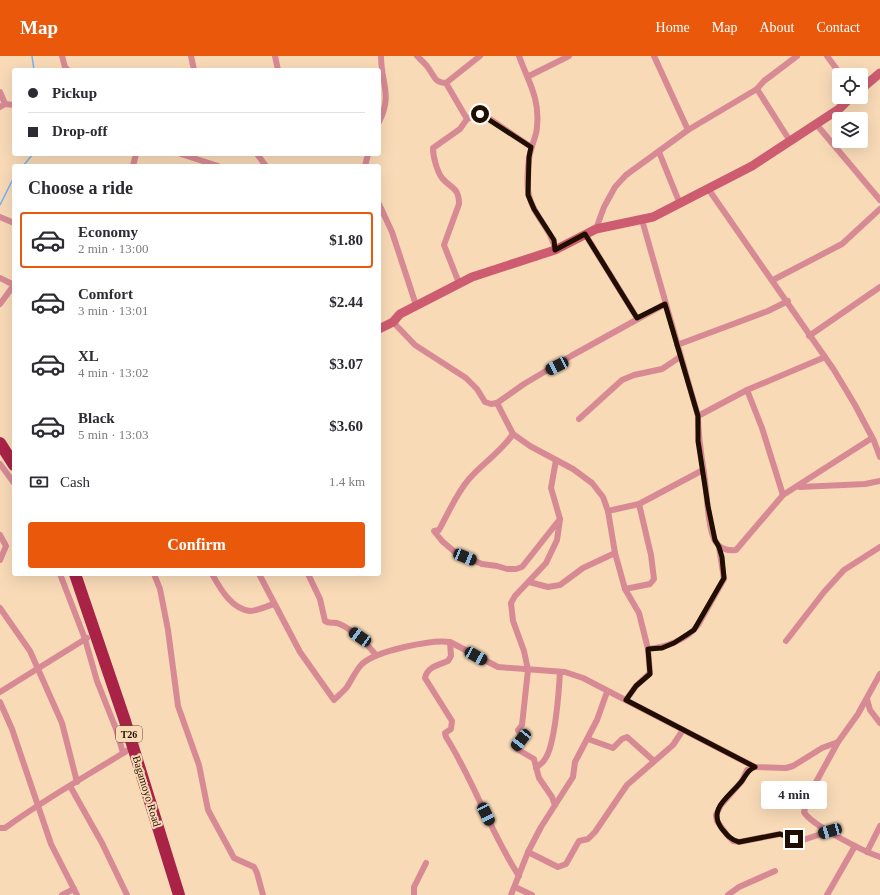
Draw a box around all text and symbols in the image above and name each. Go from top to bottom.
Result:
text: Map [20,17,58,38]
text: Home [656,20,690,35]
text: Map [712,20,737,35]
text: About [759,20,794,35]
text: Contact [816,20,860,35]
map controls [832,68,868,148]
button: locate [832,68,868,104]
text: Pickup [52,85,97,101]
route start [471,105,489,123]
button: layers [832,112,868,148]
text: Drop-off [52,123,108,139]
text: Choose a ride [28,178,133,198]
icon: car [30,222,66,258]
text: Economy [78,224,138,240]
text: $1.80 [329,232,363,248]
text: 2 min · 13:00 [78,241,148,256]
icon: car [30,284,66,320]
text: Comfort [78,286,133,302]
text: $2.44 [329,294,363,310]
text: 3 min · 13:01 [78,303,148,318]
icon: car [30,346,66,382]
text: XL [78,348,99,364]
car [544,355,570,377]
text: $3.07 [329,356,363,372]
text: 4 min · 13:02 [78,365,148,380]
icon: car [30,408,66,444]
text: Black [78,410,115,426]
text: $3.60 [329,418,363,434]
text: 5 min · 13:03 [78,427,148,442]
icon: cash [28,471,50,493]
text: Cash [60,474,90,490]
text: 1.4 km [329,474,365,489]
button: Confirm [28,522,365,568]
car [452,547,478,567]
car [347,625,373,649]
car [463,645,489,667]
road number: T26 [116,726,142,742]
car [509,727,533,753]
street label: Bagamoyo Road [130,754,164,828]
callout: 4 min [761,781,827,809]
text: 4 min [778,787,810,802]
car [475,801,497,827]
car [817,822,843,840]
route end [785,830,803,848]

